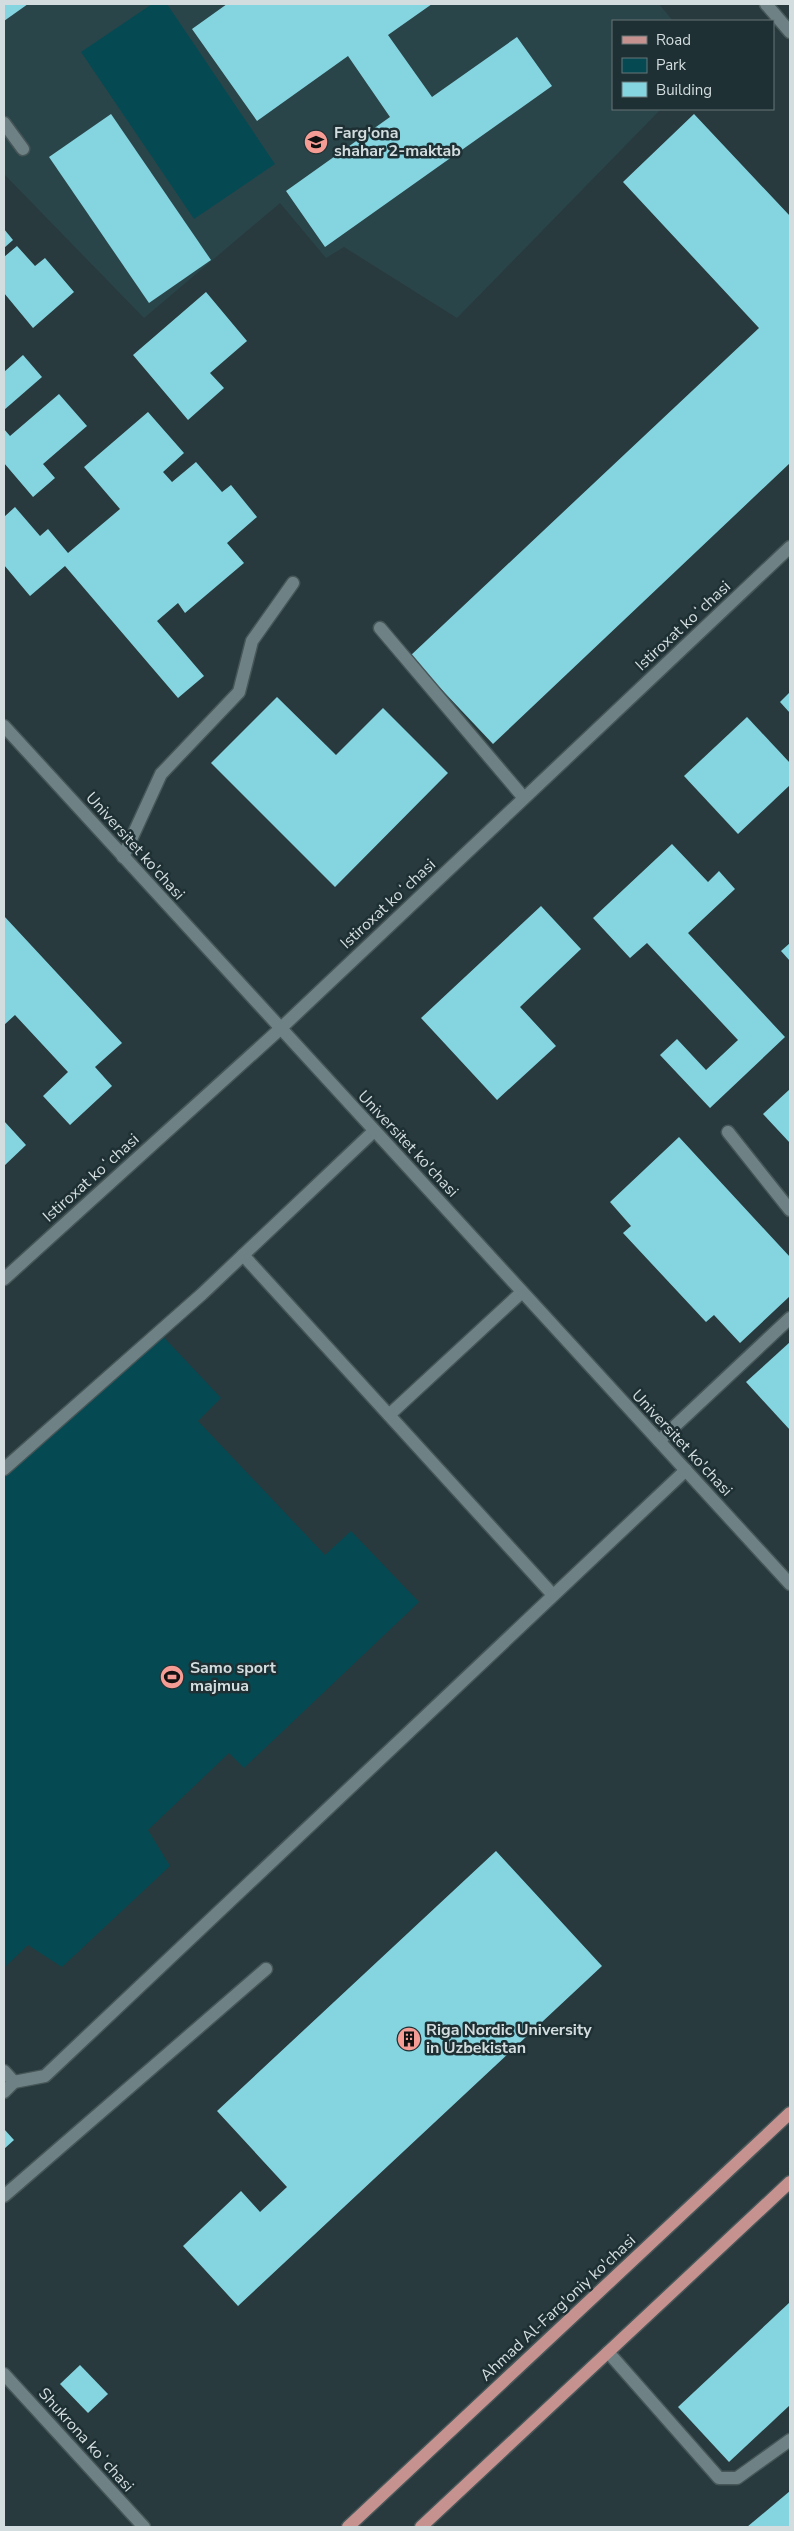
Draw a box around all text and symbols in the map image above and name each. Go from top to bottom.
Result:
legend [612,20,774,110]
text: Road [656,30,691,50]
text: Park [656,55,686,75]
text: Building [656,80,712,100]
place label: Farg'ona shahar 2-maktab [334,122,461,162]
school or university icon: Farg'ona shahar 2-maktab [303,129,329,155]
street label: Istiroxat koʻchasi [631,576,735,676]
street label: Universitet ko'chasi [80,787,190,905]
street label: Istiroxat koʻchasi [336,854,440,954]
street label: Universitet ko'chasi [353,1086,463,1202]
street label: Istiroxat koʻchasi [38,1129,144,1227]
street label: Universitet ko'chasi [627,1385,737,1501]
place label: Samo sport majmua [190,1657,277,1697]
sports icon: Samo sport majmua [159,1664,185,1690]
place label: Riga Nordic University in Uzbekistan [426,2019,592,2059]
building icon: Riga Nordic University in Uzbekistan [396,2026,422,2052]
street label: Ahmad Al-Farg'oniy ko'chasi [475,2230,641,2386]
street label: Shukrona koʻchasi [33,2383,139,2497]

